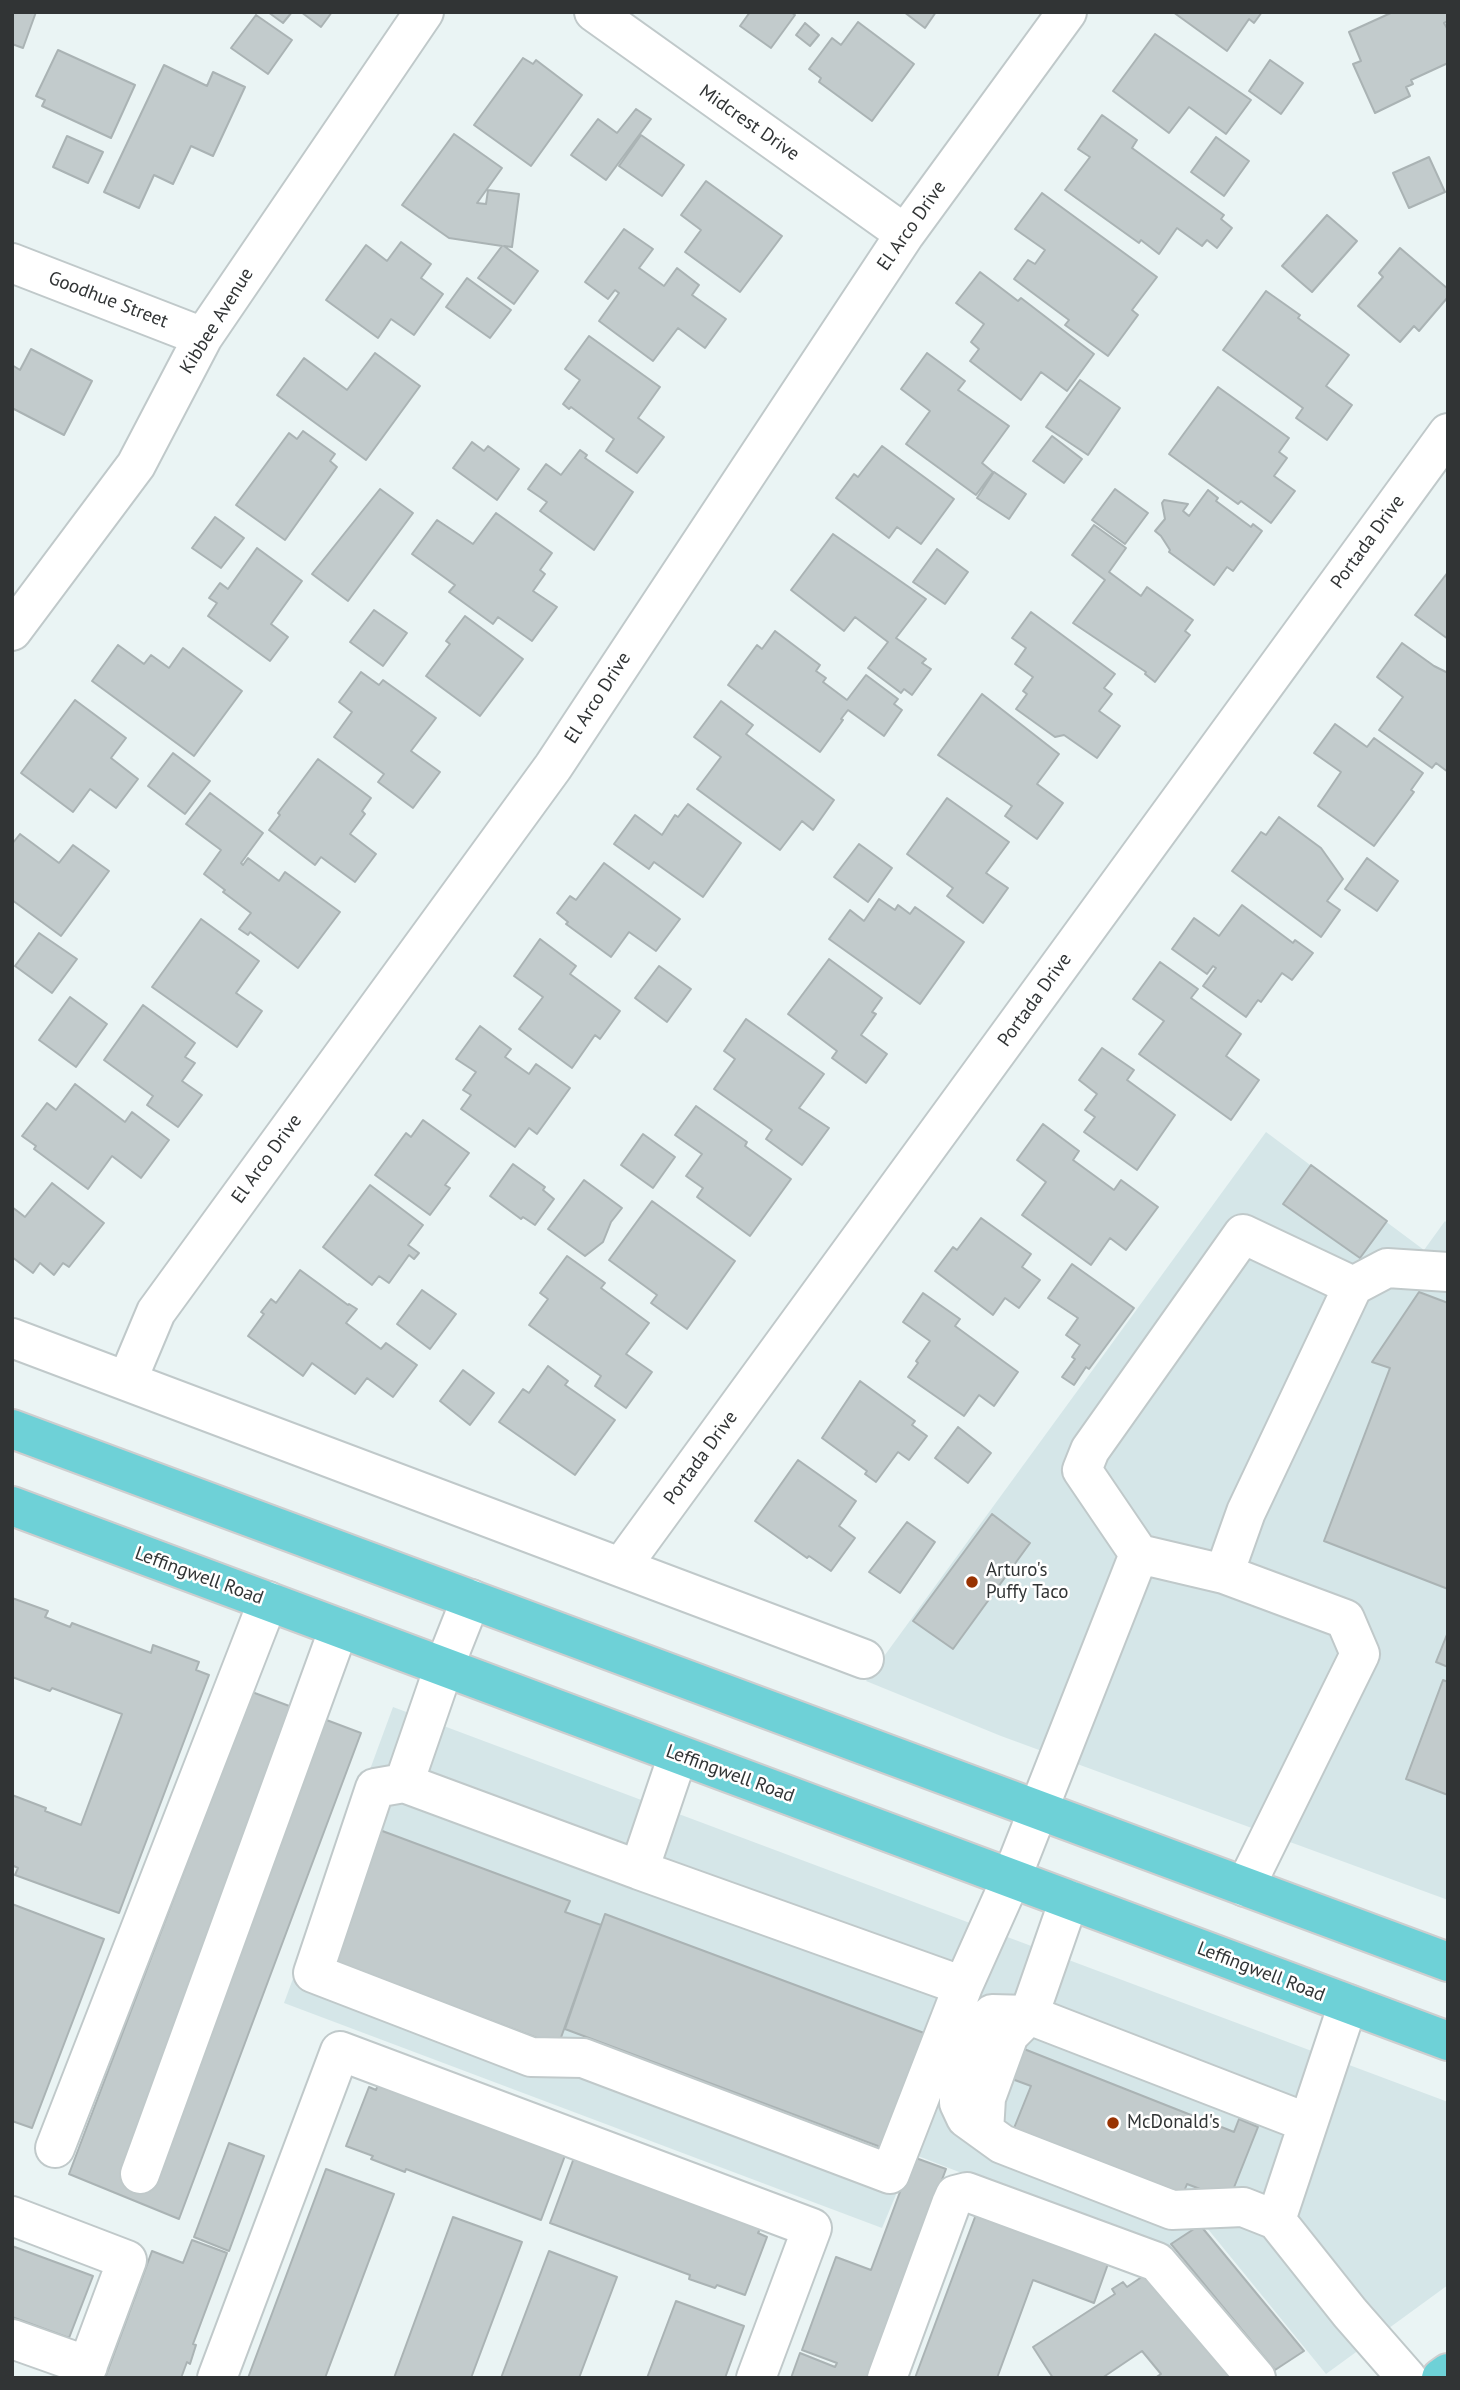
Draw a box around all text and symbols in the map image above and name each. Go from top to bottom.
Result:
street label: Midcrest Drive [694,80,804,166]
street label: El Arco Drive [873,177,951,275]
street label: Kibbee Avenue [175,264,259,378]
street label: Goodhue Street [45,267,171,333]
street label: Portada Drive [1326,491,1410,593]
street label: El Arco Drive [560,648,636,748]
street label: Portada Drive [993,949,1077,1051]
street label: El Arco Drive [227,1110,307,1208]
street label: Portada Drive [659,1407,743,1509]
street label: Leffingwell Road [132,1542,266,1610]
place label: Arturo's Puffy Taco [986,1560,1069,1604]
marker: Arturo's Puffy Taco [964,1574,980,1590]
street label: Leffingwell Road [663,1740,797,1808]
street label: Leffingwell Road [1194,1937,1328,2007]
place label: McDonald's [1127,2112,1220,2134]
marker: McDonald's [1105,2115,1121,2131]

